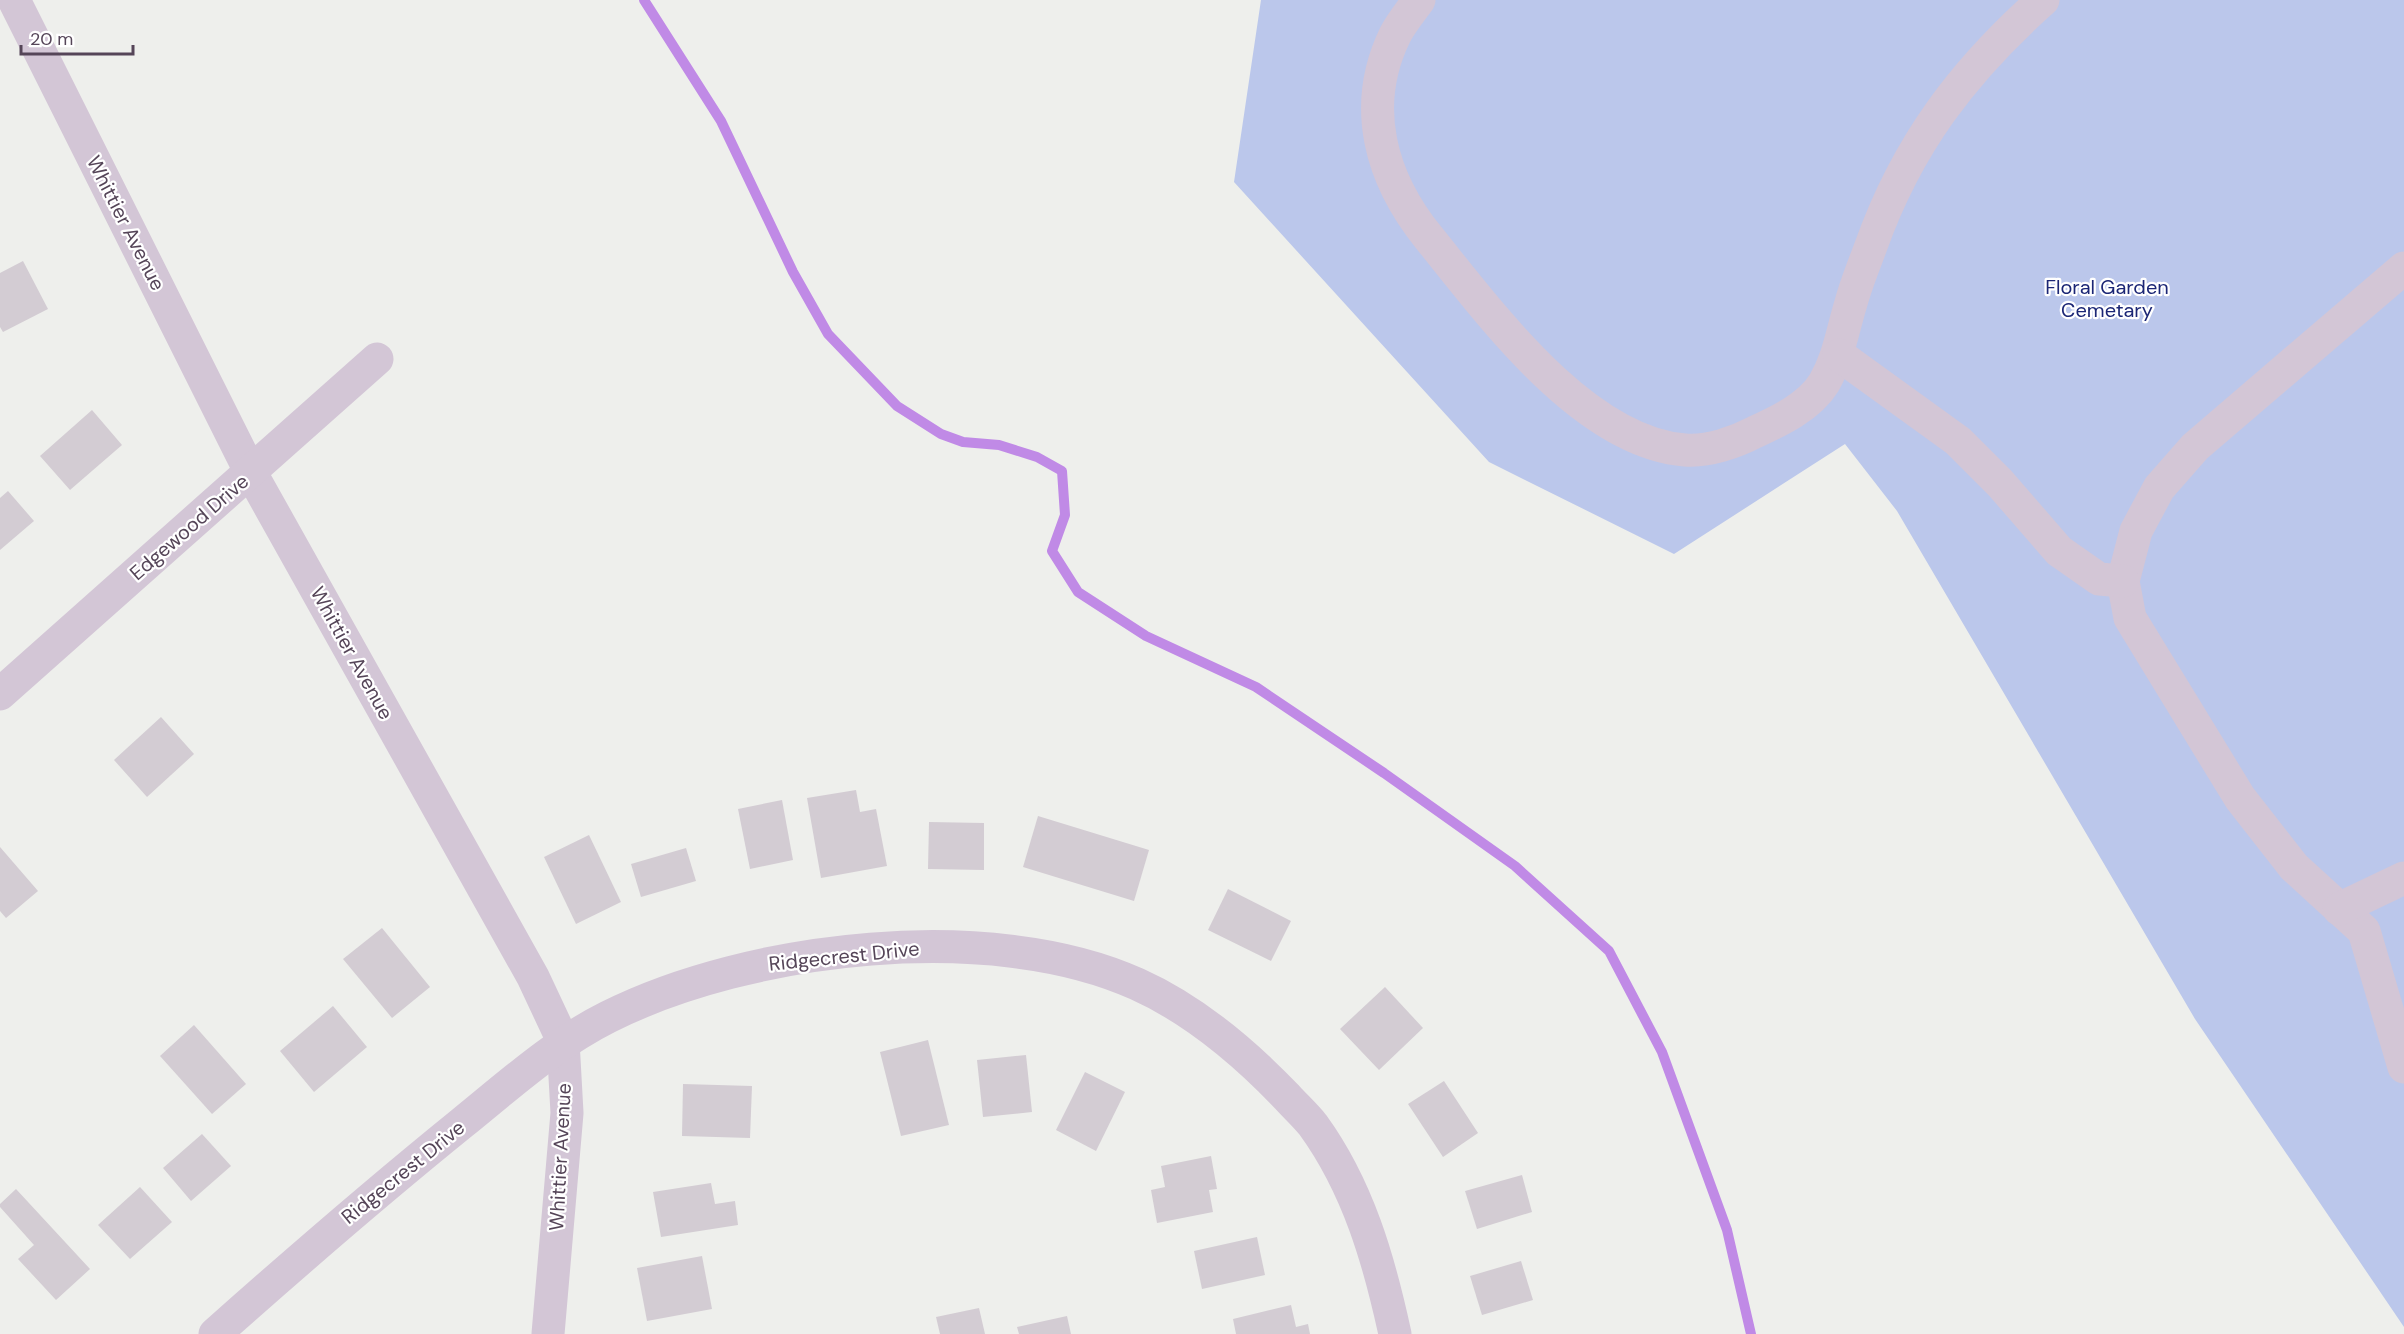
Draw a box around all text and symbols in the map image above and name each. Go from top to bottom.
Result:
scale bar [21,18,134,56]
text: 20 m [30,27,73,51]
street label: Whittier Avenue [81,151,171,295]
park label: Floral Garden Cemetary [2045,274,2169,323]
street label: Edgewood Drive [124,468,254,586]
street label: Whittier Avenue [305,582,399,724]
street label: Ridgecrest Drive [767,935,921,977]
street label: Whittier Avenue [543,1082,577,1232]
street label: Ridgecrest Drive [336,1114,470,1230]

